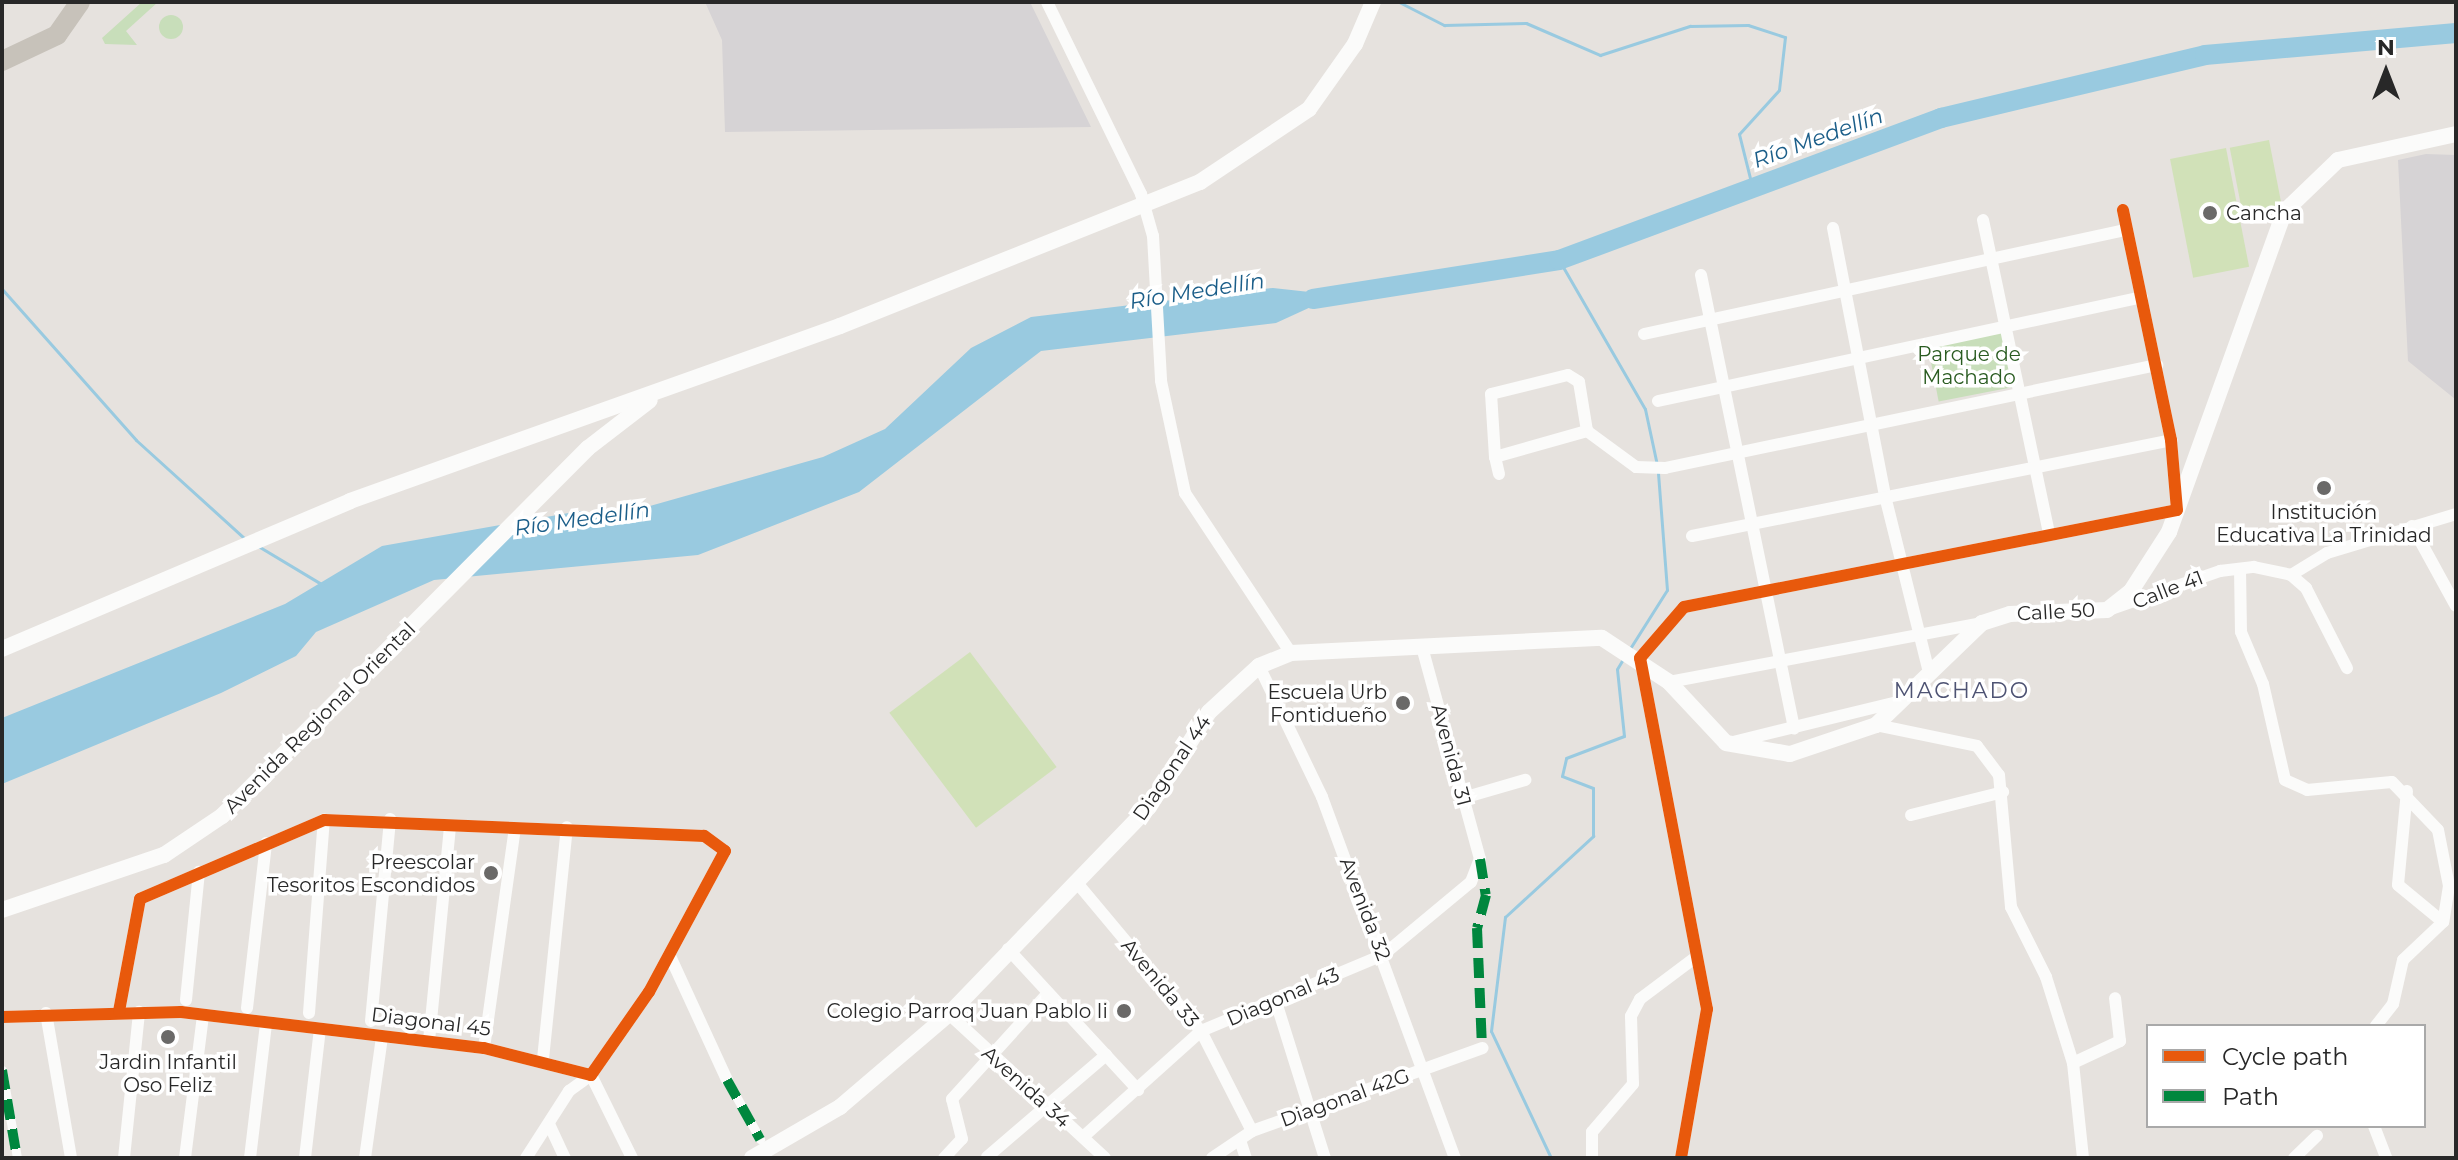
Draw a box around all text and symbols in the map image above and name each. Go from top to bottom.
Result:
north arrow [2346,32,2426,112]
text: N [2377,34,2395,61]
water label: Río Medellín [1749,102,1887,174]
place label: Cancha [2226,201,2302,225]
marker: Cancha [2201,204,2219,222]
water label: Río Medellín [1128,267,1266,315]
park label: Parque de Machado [1917,343,2021,390]
marker: Institución Educativa La Trinidad [2315,479,2333,497]
water label: Río Medellín [513,496,651,542]
place label: Institución Educativa La Trinidad [2216,500,2432,547]
street label: Calle 41 [2129,566,2207,614]
street label: Calle 50 [2016,598,2096,626]
street label: Avenida Regional Oriental [219,617,421,819]
district label: MACHADO [1894,678,2030,704]
place label: Escuela Urb Fontidueño [1268,680,1387,727]
marker: Escuela Urb Fontidueño [1394,694,1412,712]
street label: Avenida 31 [1426,701,1476,809]
street label: Diagonal 44 [1128,711,1216,825]
place label: Preescolar Tesoritos Escondidos [267,850,475,897]
street label: Avenida 32 [1334,854,1396,964]
marker: Preescolar Tesoritos Escondidos [482,864,500,882]
street label: Avenida 33 [1116,934,1204,1032]
street label: Diagonal 43 [1223,962,1343,1032]
place label: Colegio Parroq Juan Pablo Ii [827,999,1108,1023]
marker: Colegio Parroq Juan Pablo Ii [1115,1002,1133,1020]
street label: Diagonal 45 [370,1003,492,1041]
legend [2146,1024,2426,1128]
marker: Jardin Infantil Oso Feliz [159,1028,177,1046]
street label: Avenida 34 [977,1041,1075,1133]
text: Cycle path [2222,1042,2349,1071]
place label: Jardin Infantil Oso Feliz [99,1050,237,1097]
street label: Diagonal 42G [1277,1063,1413,1133]
text: Path [2222,1082,2279,1111]

